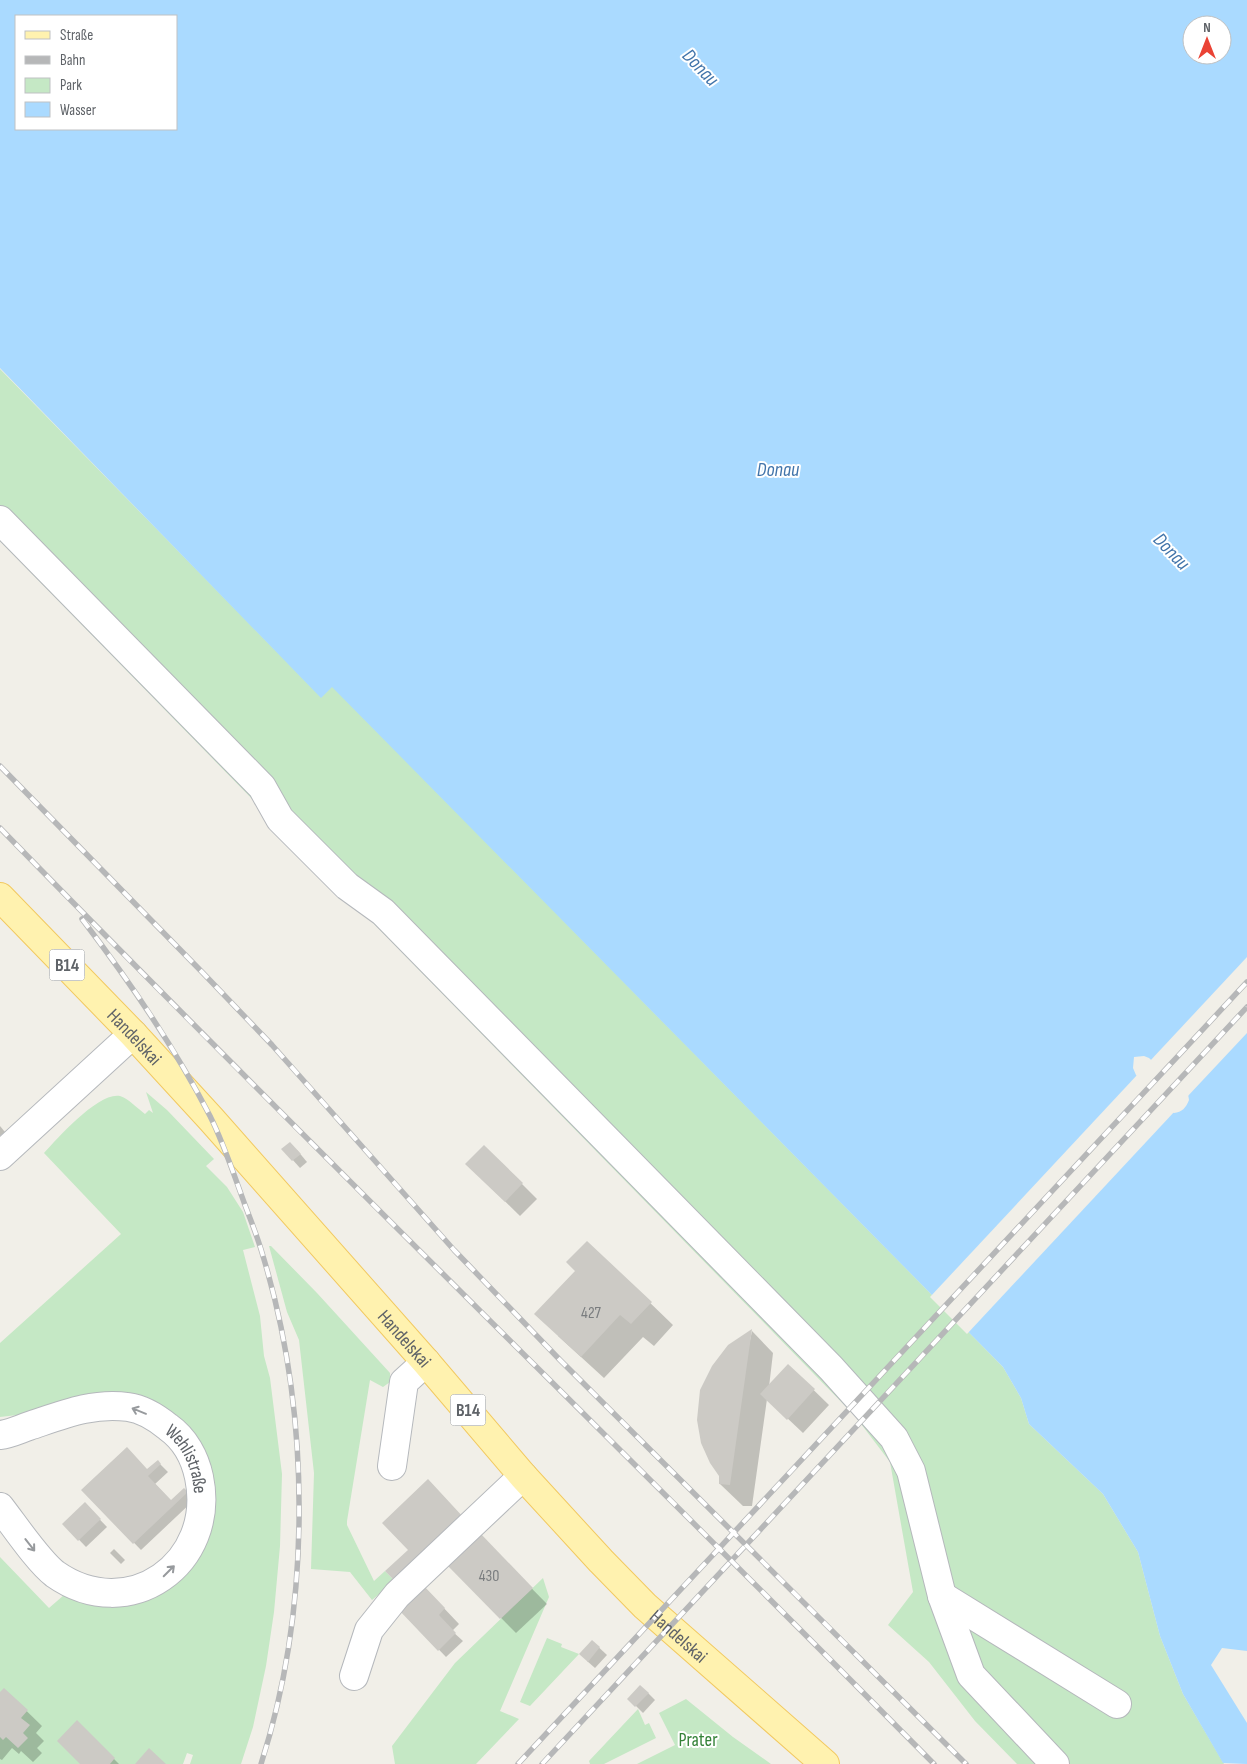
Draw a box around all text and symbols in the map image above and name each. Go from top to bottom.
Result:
legend [15,15,178,130]
north arrow [1182,15,1232,65]
text: N [1203,19,1211,36]
text: Straße [60,26,93,45]
water label: Donau [677,44,724,92]
text: Bahn [60,51,85,70]
text: Park [60,76,82,95]
text: Wasser [60,101,97,120]
water label: Donau [757,458,800,482]
water label: Donau [1148,528,1195,576]
road number: B14 [50,950,84,980]
street label: Handelskai [102,1004,166,1071]
house number: 427 [581,1304,601,1323]
street label: Handelskai [372,1306,435,1373]
road number: B14 [450,1394,486,1426]
one-way arrow [132,1405,147,1415]
street label: Wehlistraße [160,1420,211,1495]
one-way arrow [25,1538,35,1552]
one-way arrow [163,1565,175,1577]
house number: 430 [479,1567,499,1586]
street label: Handelskai [644,1606,712,1668]
park label: Prater [678,1729,718,1752]

